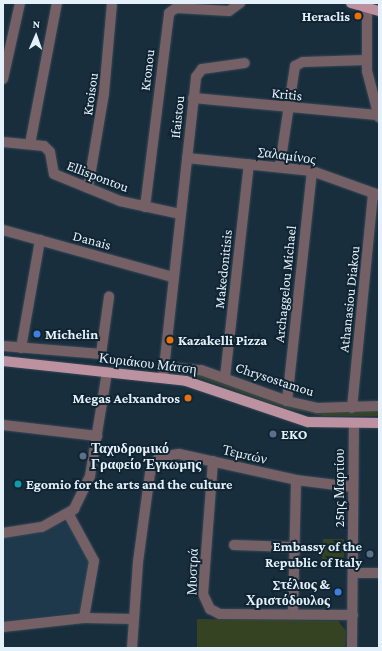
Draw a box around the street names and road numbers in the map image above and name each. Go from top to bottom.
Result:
street label: Kronou [136,48,158,92]
street label: Kroisou [79,71,101,117]
street label: Kritis [271,84,303,104]
street label: Ifaistou [166,95,188,139]
street label: Σαλαμίνος [257,143,317,167]
street label: Ellispontou [65,157,131,195]
street label: Archaggelou Michael [271,225,299,343]
street label: Danais [71,227,113,253]
street label: Makedonitisis [211,229,235,309]
street label: Athanasiou Diakou [335,245,363,353]
street label: Κυριάκου Μάτση [98,349,198,377]
street label: Chrysostamou [234,358,316,400]
street label: Τεμπών [221,441,269,467]
street label: 25ης Μαρτίου [331,449,347,527]
street label: Μυστρά [183,548,201,596]

